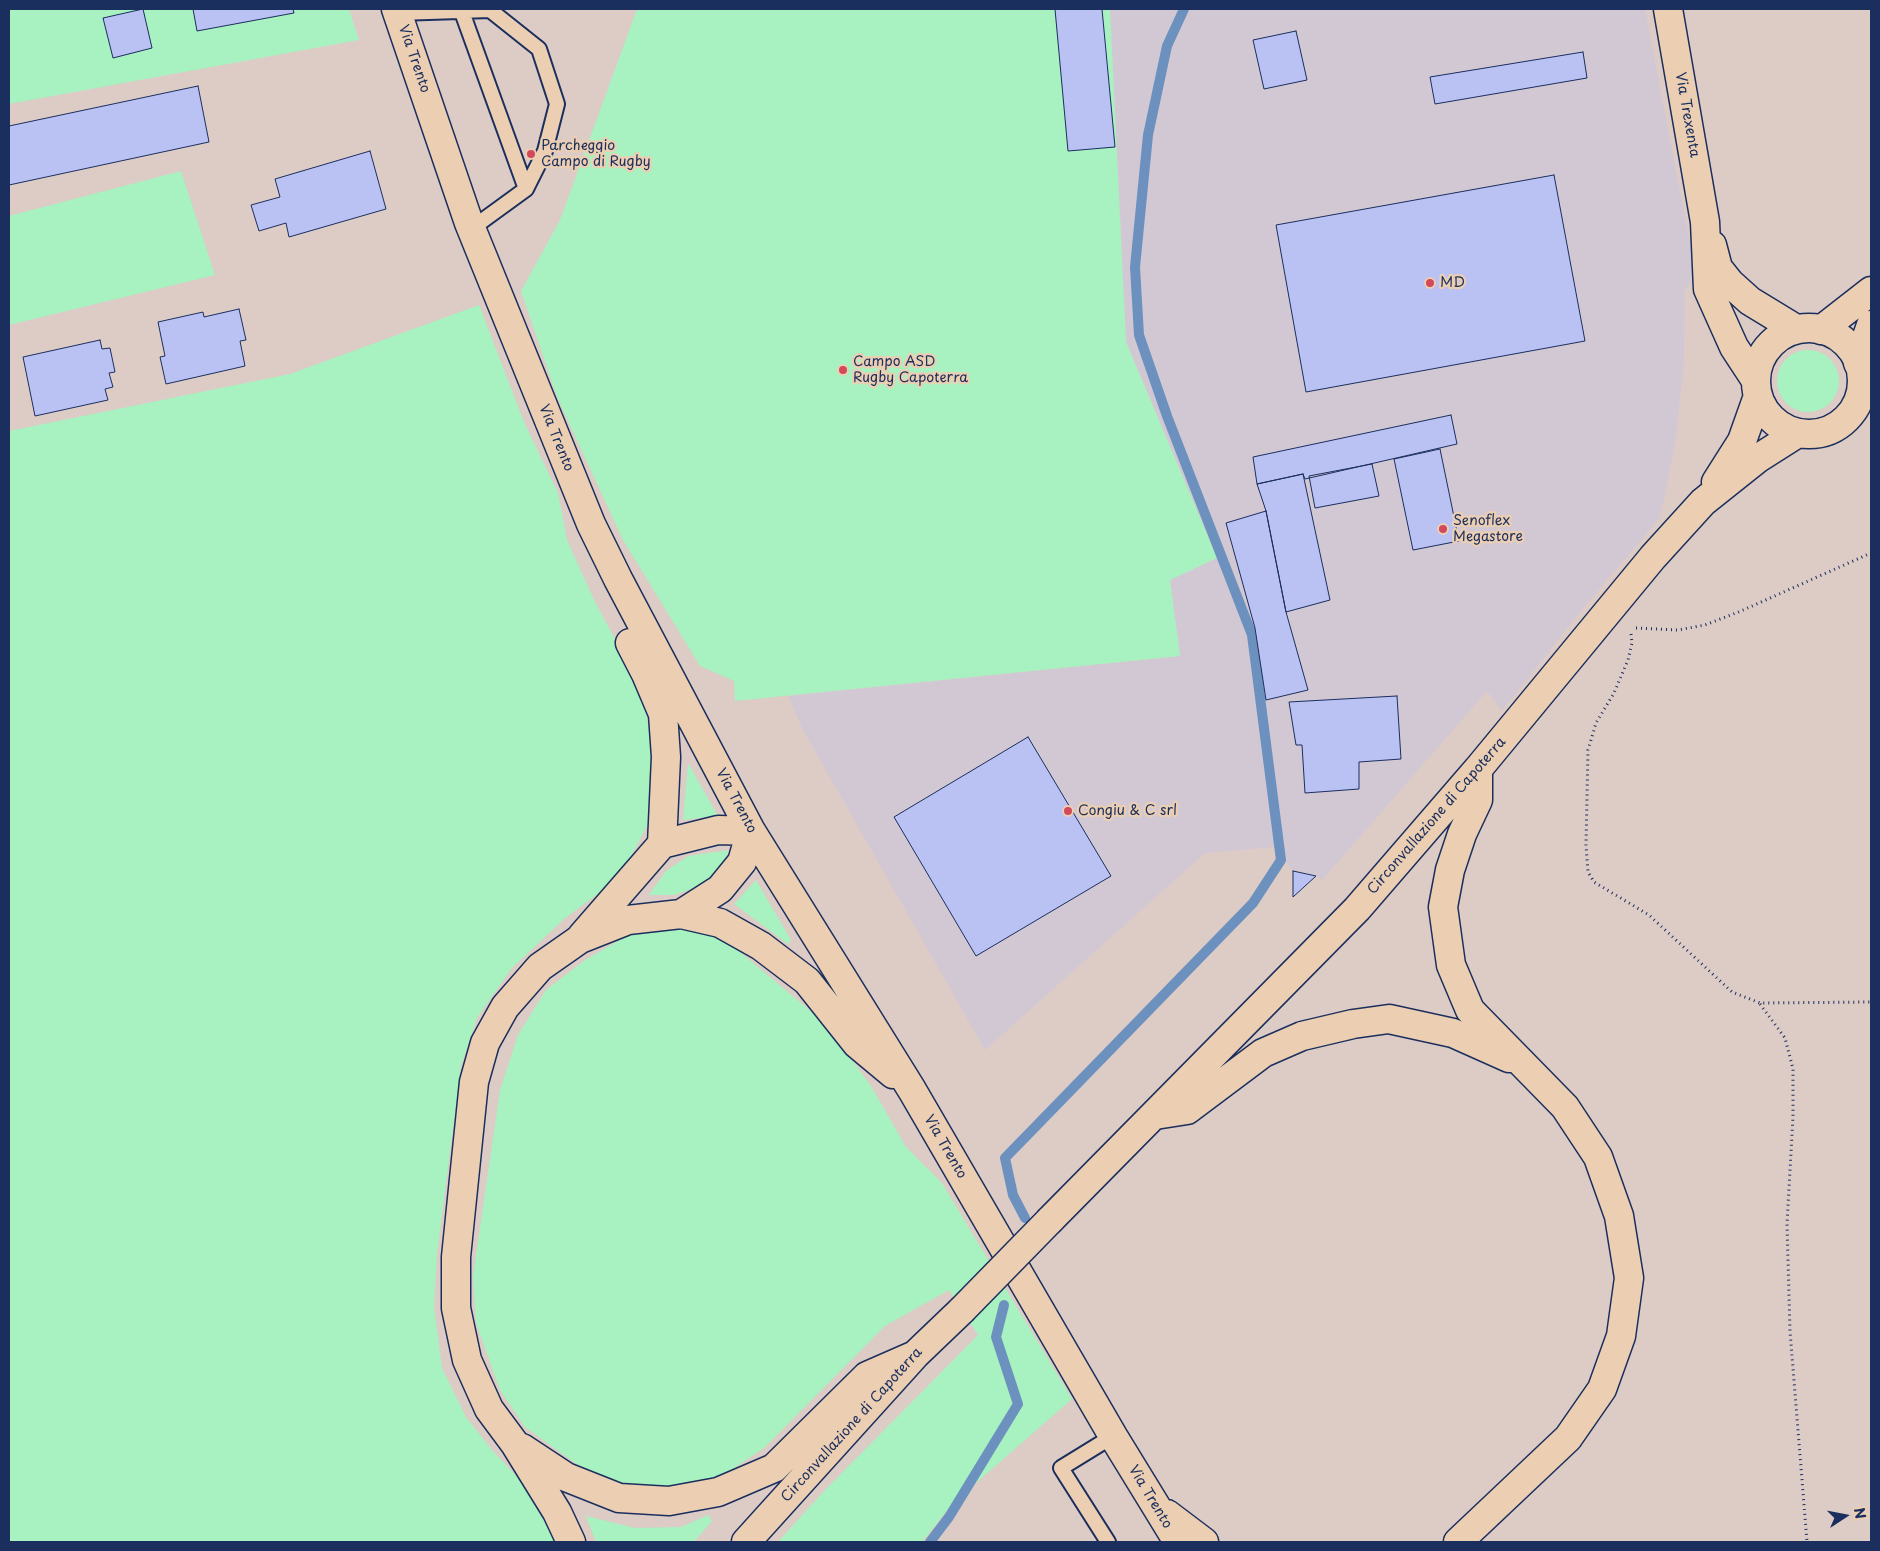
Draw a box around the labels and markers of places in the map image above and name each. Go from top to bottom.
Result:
place label: Parcheggio Campo di Rugby [541,138,651,170]
marker: Parcheggio Campo di Rugby [525,148,537,160]
place label: MD [1440,275,1465,291]
marker: MD [1424,277,1436,289]
place label: Campo ASD Rugby Capoterra [853,354,968,387]
marker: Campo ASD Rugby Capoterra [837,364,849,376]
place label: Senoflex Megastore [1453,513,1523,546]
marker: Senoflex Megastore [1437,523,1449,535]
place label: Congiu & C srl [1078,803,1177,819]
marker: Congiu & C srl [1062,805,1074,817]

